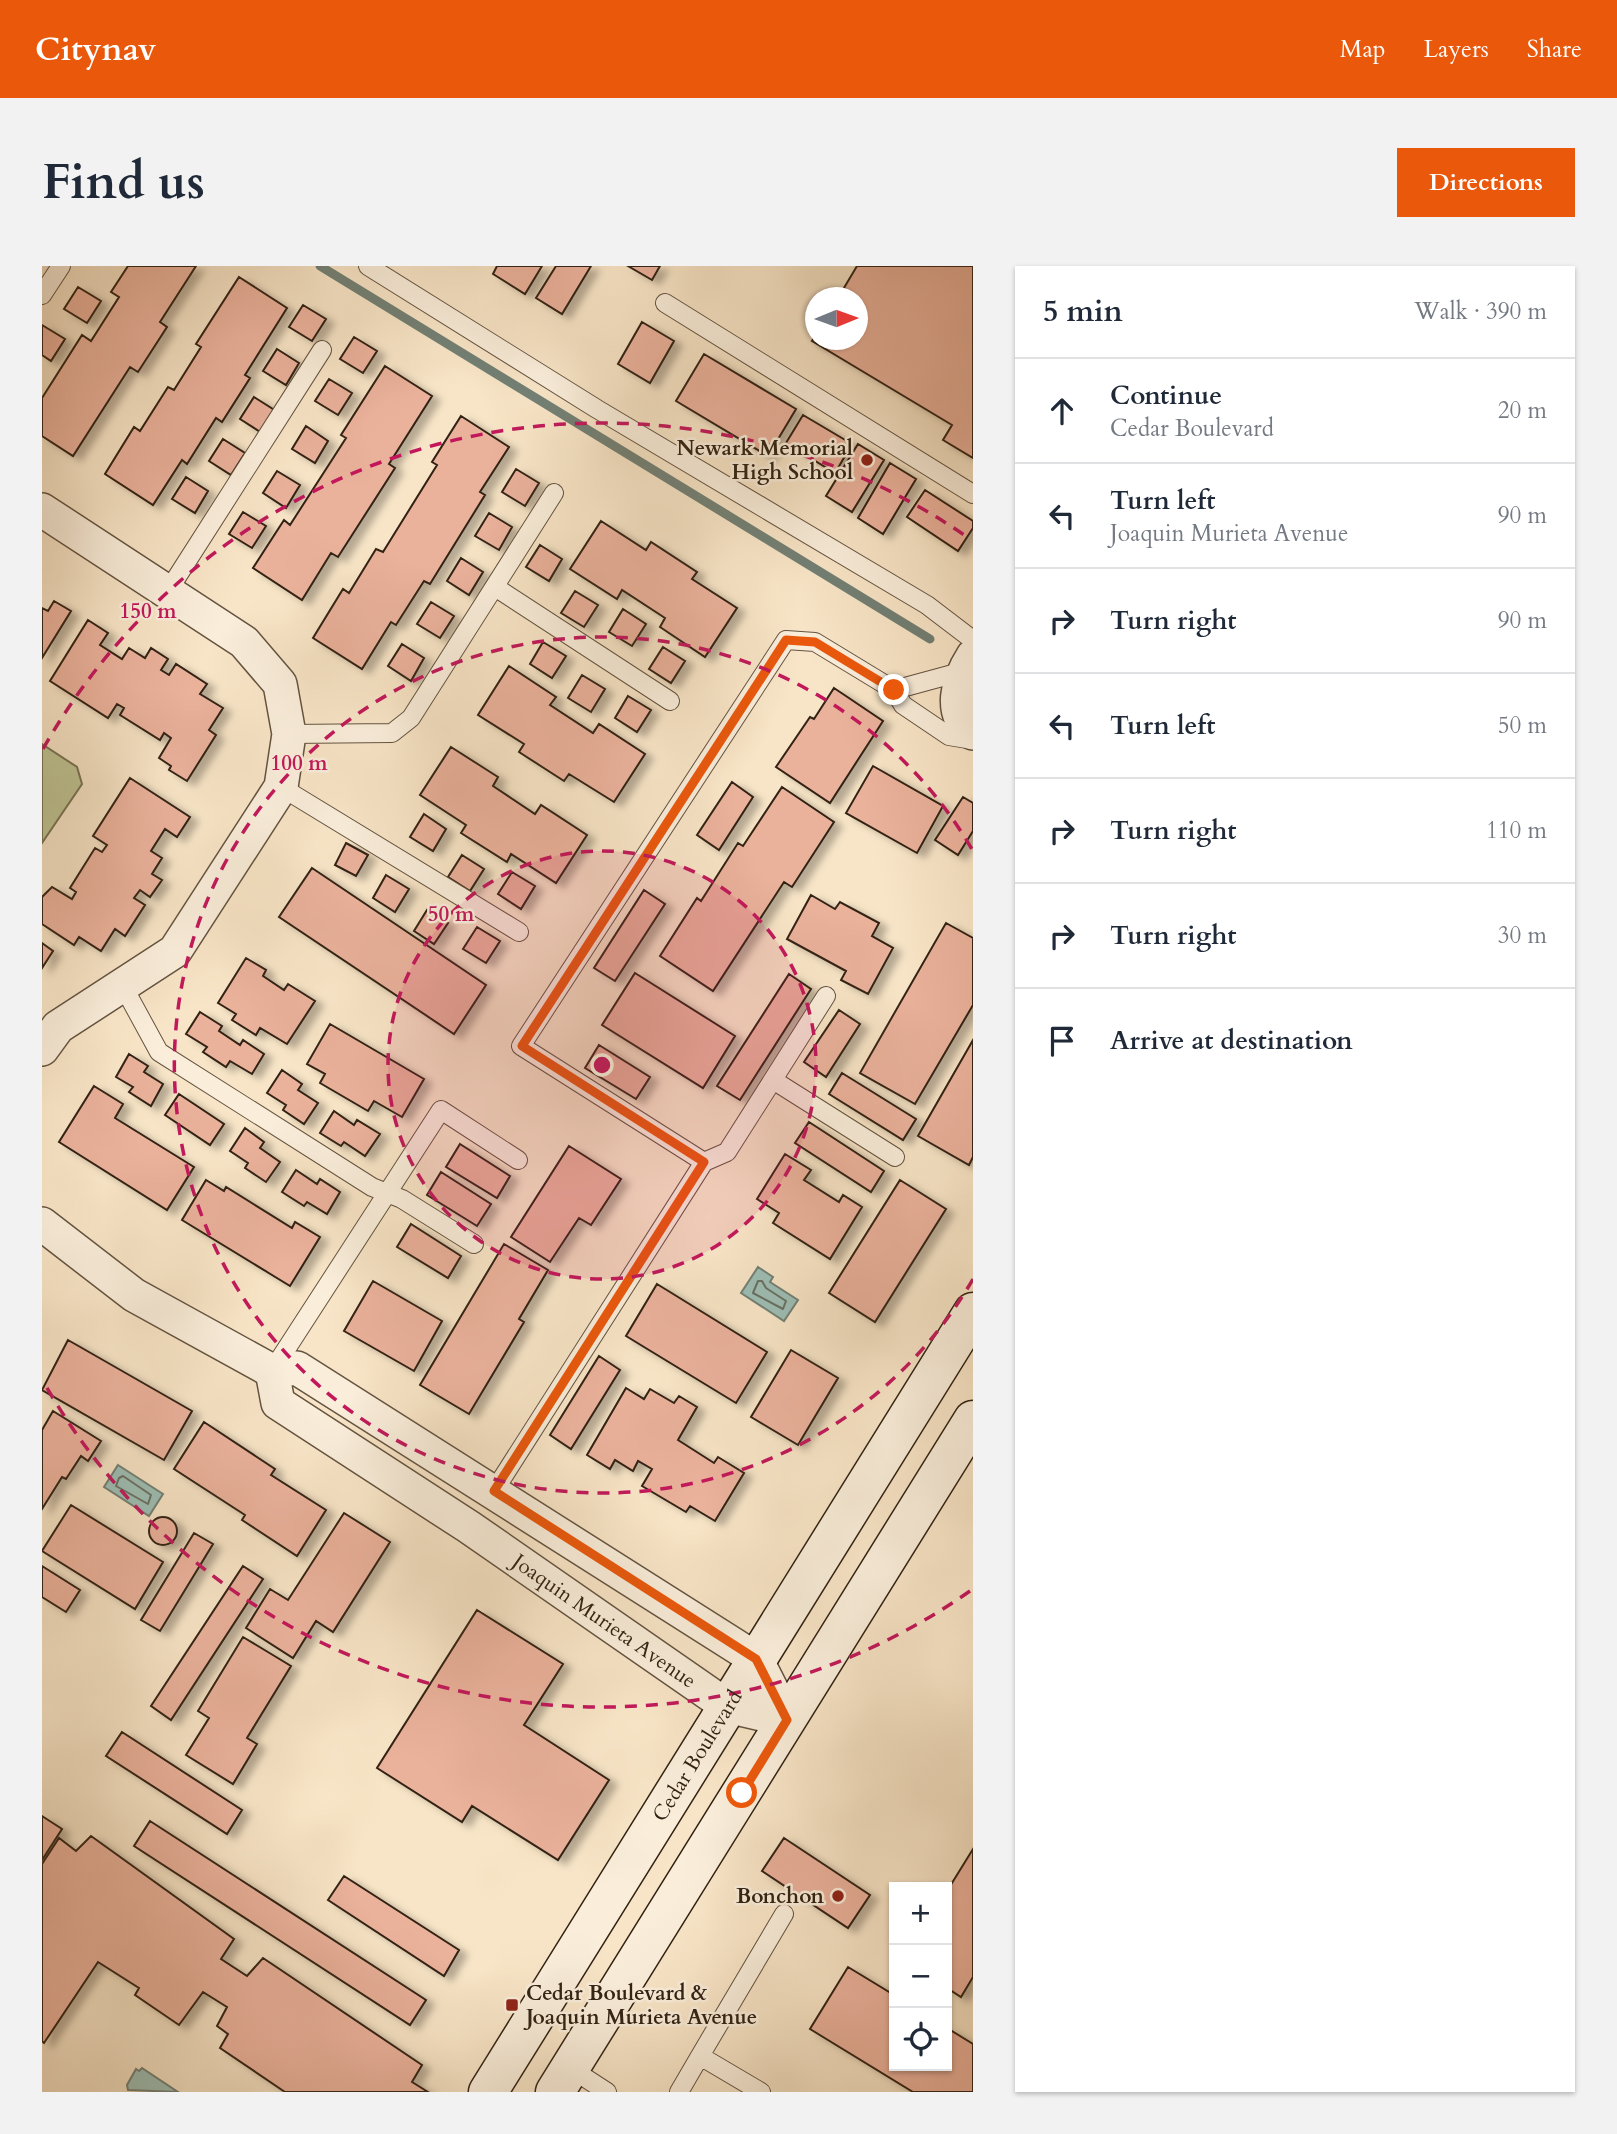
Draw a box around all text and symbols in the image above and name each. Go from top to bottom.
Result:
text: Citynav [35,27,156,72]
text: Map [1340,33,1386,66]
text: Layers [1424,33,1489,66]
text: Share [1527,33,1582,66]
button: Directions [1397,148,1575,217]
text: Find us [42,149,205,216]
north arrow [805,287,868,350]
text: 5 min [1043,291,1123,332]
text: Walk · 390 m [1414,296,1547,327]
text: Continue [1110,378,1222,413]
icon: ahead [1043,392,1081,430]
text: 20 m [1498,395,1547,426]
text: Cedar Boulevard [1110,413,1274,444]
place label: Newark Memorial High School [677,434,853,487]
marker: Newark Memorial High School [859,452,875,468]
text: Turn left [1110,483,1215,518]
icon: left [1043,497,1081,535]
text: 90 m [1498,500,1547,531]
text: Joaquin Murieta Avenue [1110,518,1348,549]
text: 150 m [119,597,177,626]
icon: right [1043,602,1081,640]
text: Turn right [1110,603,1237,638]
text: 90 m [1498,605,1547,636]
route end [878,674,909,705]
icon: left [1043,707,1081,745]
text: Turn left [1110,708,1215,743]
text: 50 m [1498,710,1547,741]
text: 100 m [270,749,328,778]
icon: right [1043,812,1081,850]
text: Turn right [1110,813,1237,848]
text: 110 m [1486,815,1547,846]
text: 50 m [428,900,475,929]
icon: right [1043,917,1081,955]
text: Turn right [1110,918,1237,953]
text: 30 m [1498,920,1547,951]
icon: arrive [1043,1022,1081,1060]
text: Arrive at destination [1110,1023,1353,1058]
centre of rings [590,1053,614,1077]
street label: Joaquin Murieta Avenue [504,1545,702,1695]
street label: Cedar Boulevard [645,1684,749,1827]
route start [726,1777,757,1808]
place label: Bonchon [736,1882,824,1911]
map controls [889,1882,952,2071]
button: + [889,1882,952,1945]
marker: Bonchon [830,1888,846,1904]
button: − [889,1945,952,2008]
place label: Cedar Boulevard & Joaquin Murieta Avenue [523,1979,757,2032]
marker: Cedar Boulevard & Joaquin Murieta Avenue [504,1997,520,2013]
button: locate [889,2008,952,2071]

